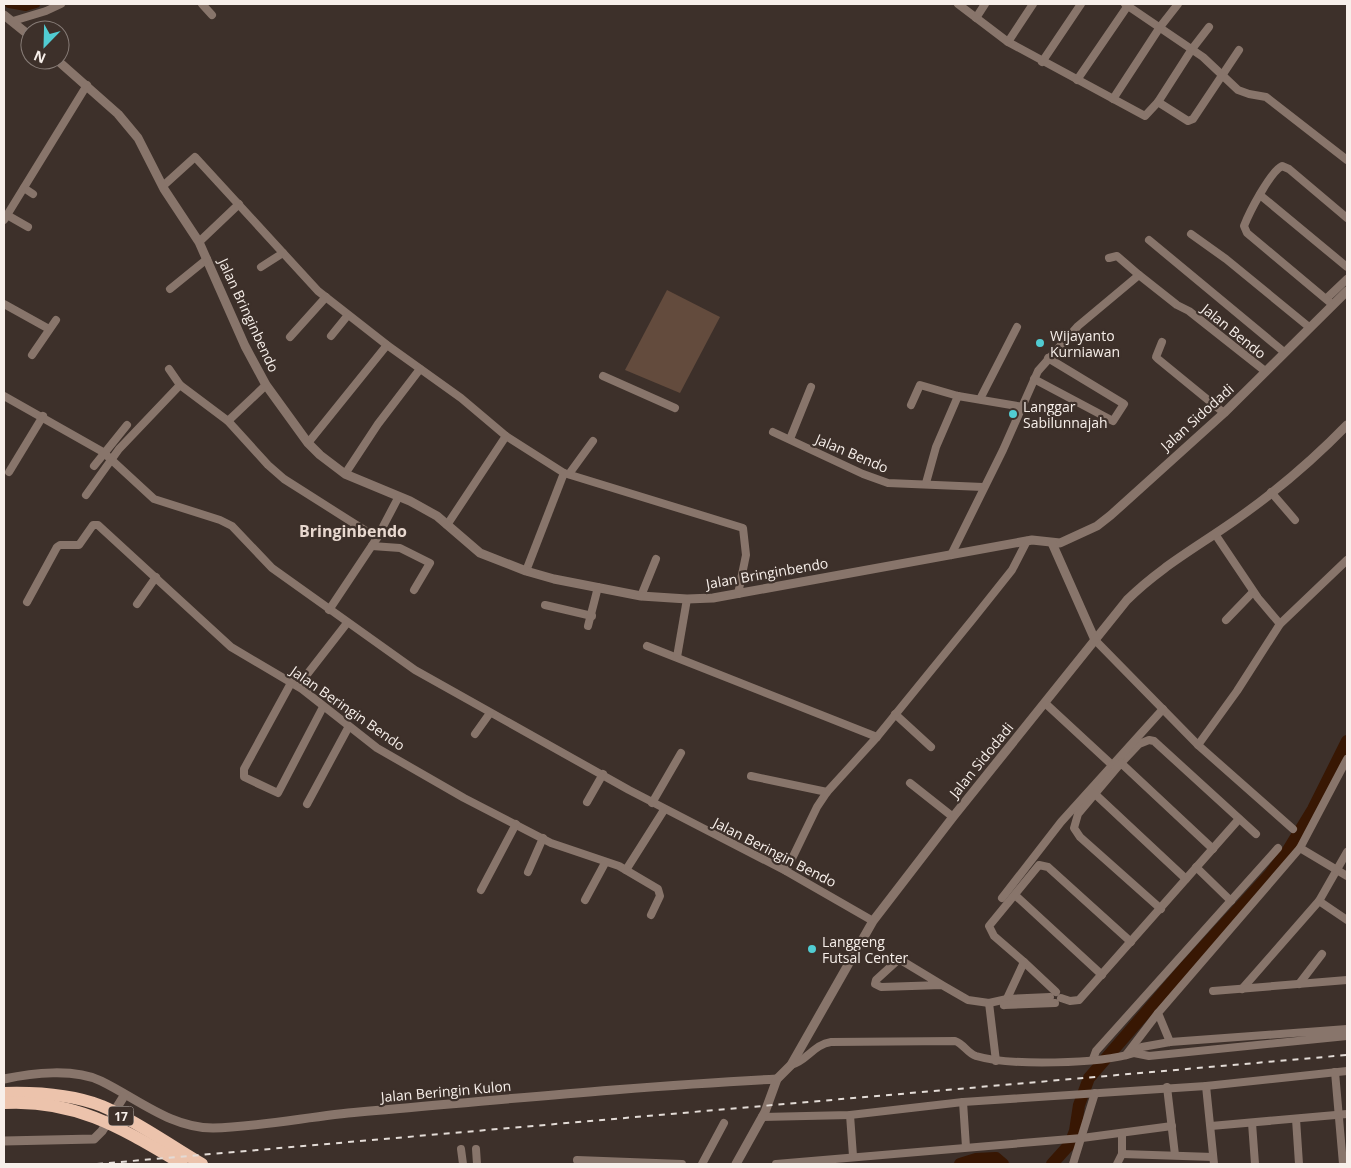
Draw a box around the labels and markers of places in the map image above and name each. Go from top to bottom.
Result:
place label: Wijayanto Kurniawan [1050,326,1120,361]
marker: Wijayanto Kurniawan [1034,337,1046,349]
place label: Langgar Sabilunnajah [1023,397,1108,432]
marker: Langgar Sabilunnajah [1007,408,1019,420]
place label: Langgeng Futsal Center [822,932,909,967]
marker: Langgeng Futsal Center [806,943,818,955]

